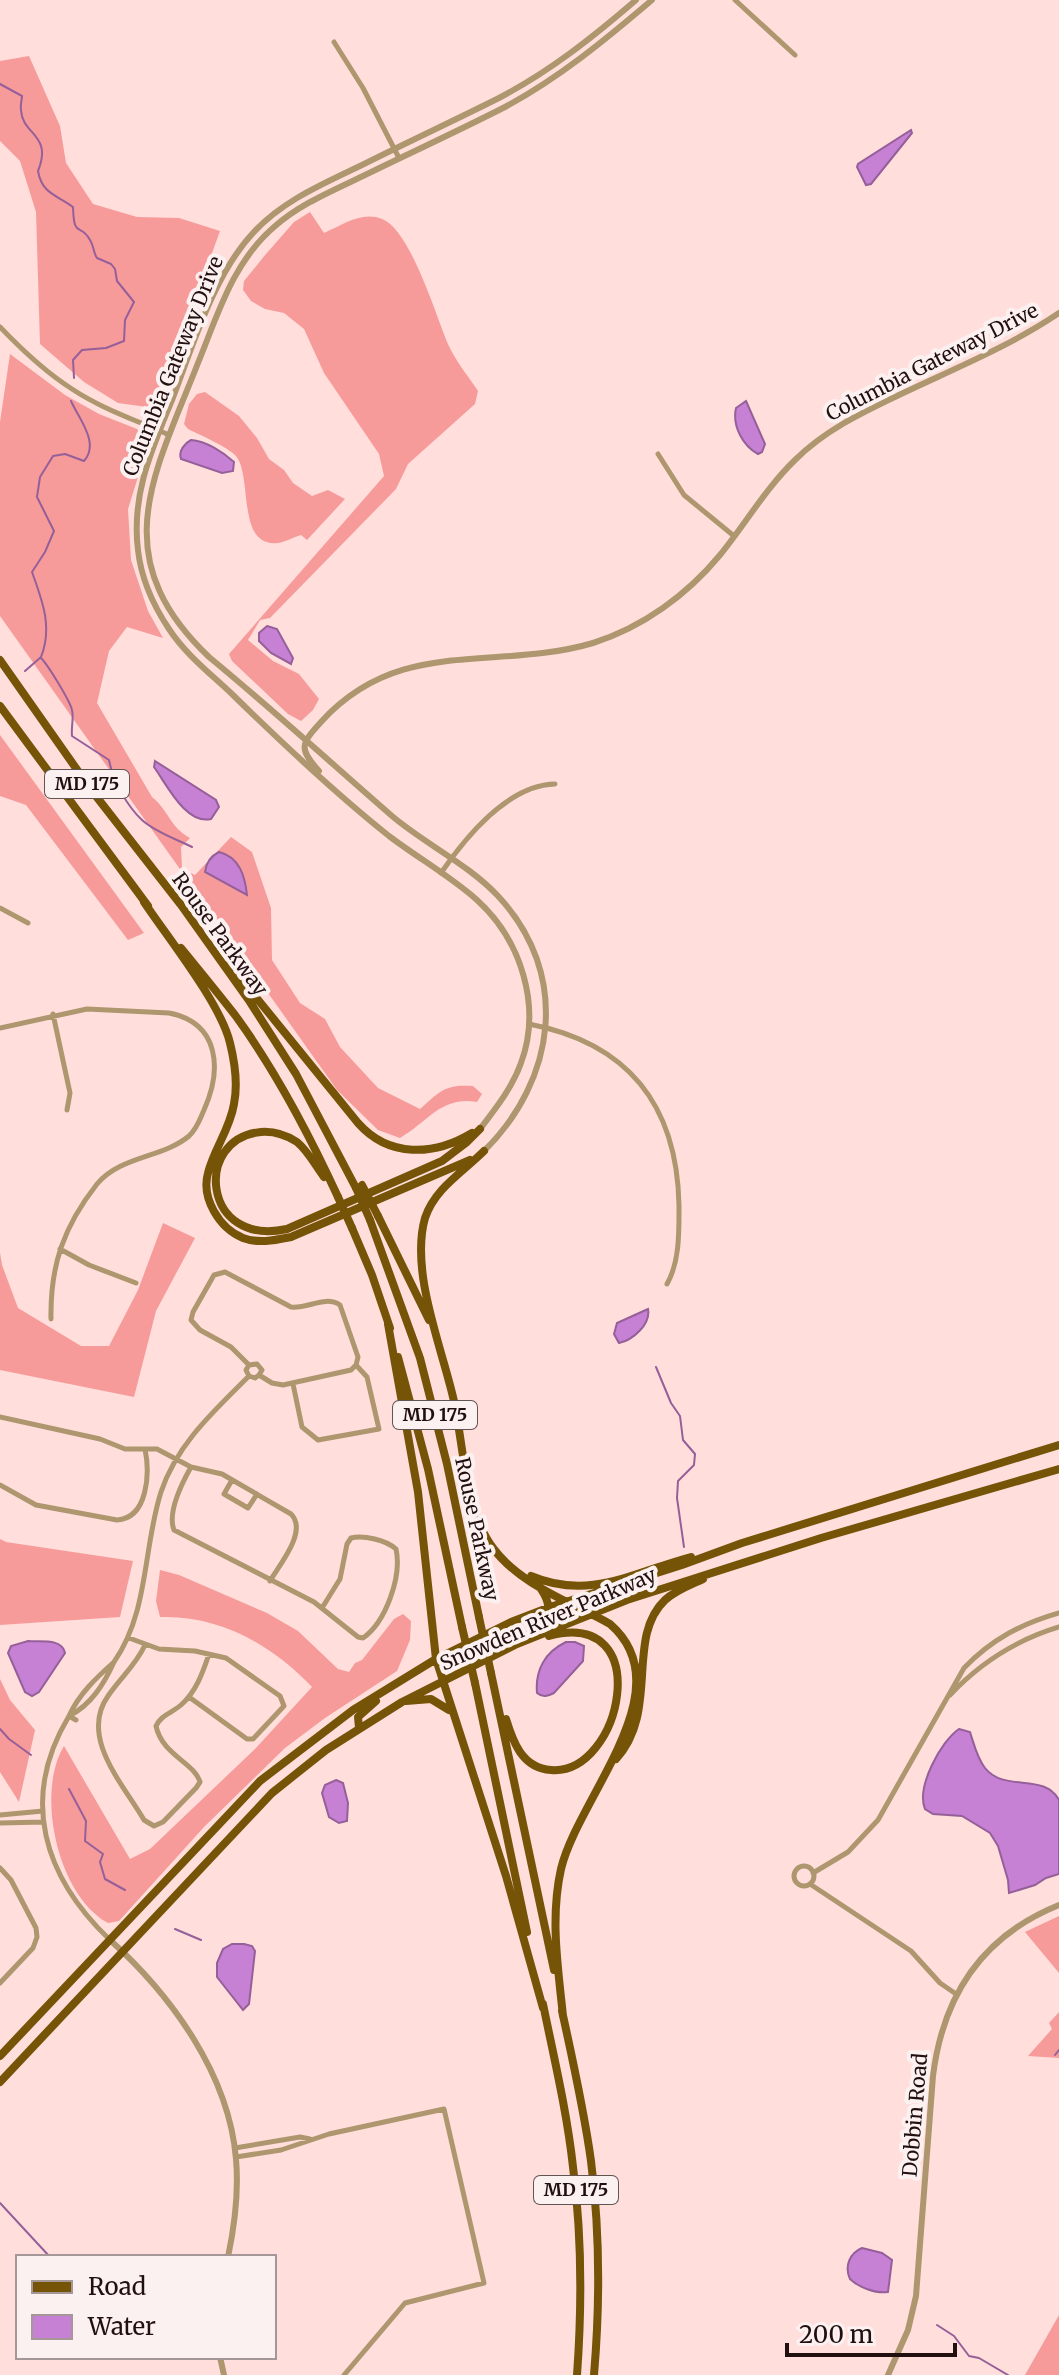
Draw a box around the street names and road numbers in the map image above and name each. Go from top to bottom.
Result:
street label: Columbia Gateway Drive [117,252,228,479]
street label: Columbia Gateway Drive [821,297,1042,426]
road number: MD 175 [45,770,129,798]
street label: Rouse Parkway [167,867,274,1000]
road number: MD 175 [393,1401,477,1429]
street label: Rouse Parkway [450,1455,505,1603]
street label: Snowden River Parkway [436,1561,660,1675]
street label: Dobbin Road [897,2052,932,2178]
road number: MD 175 [534,2176,618,2204]

